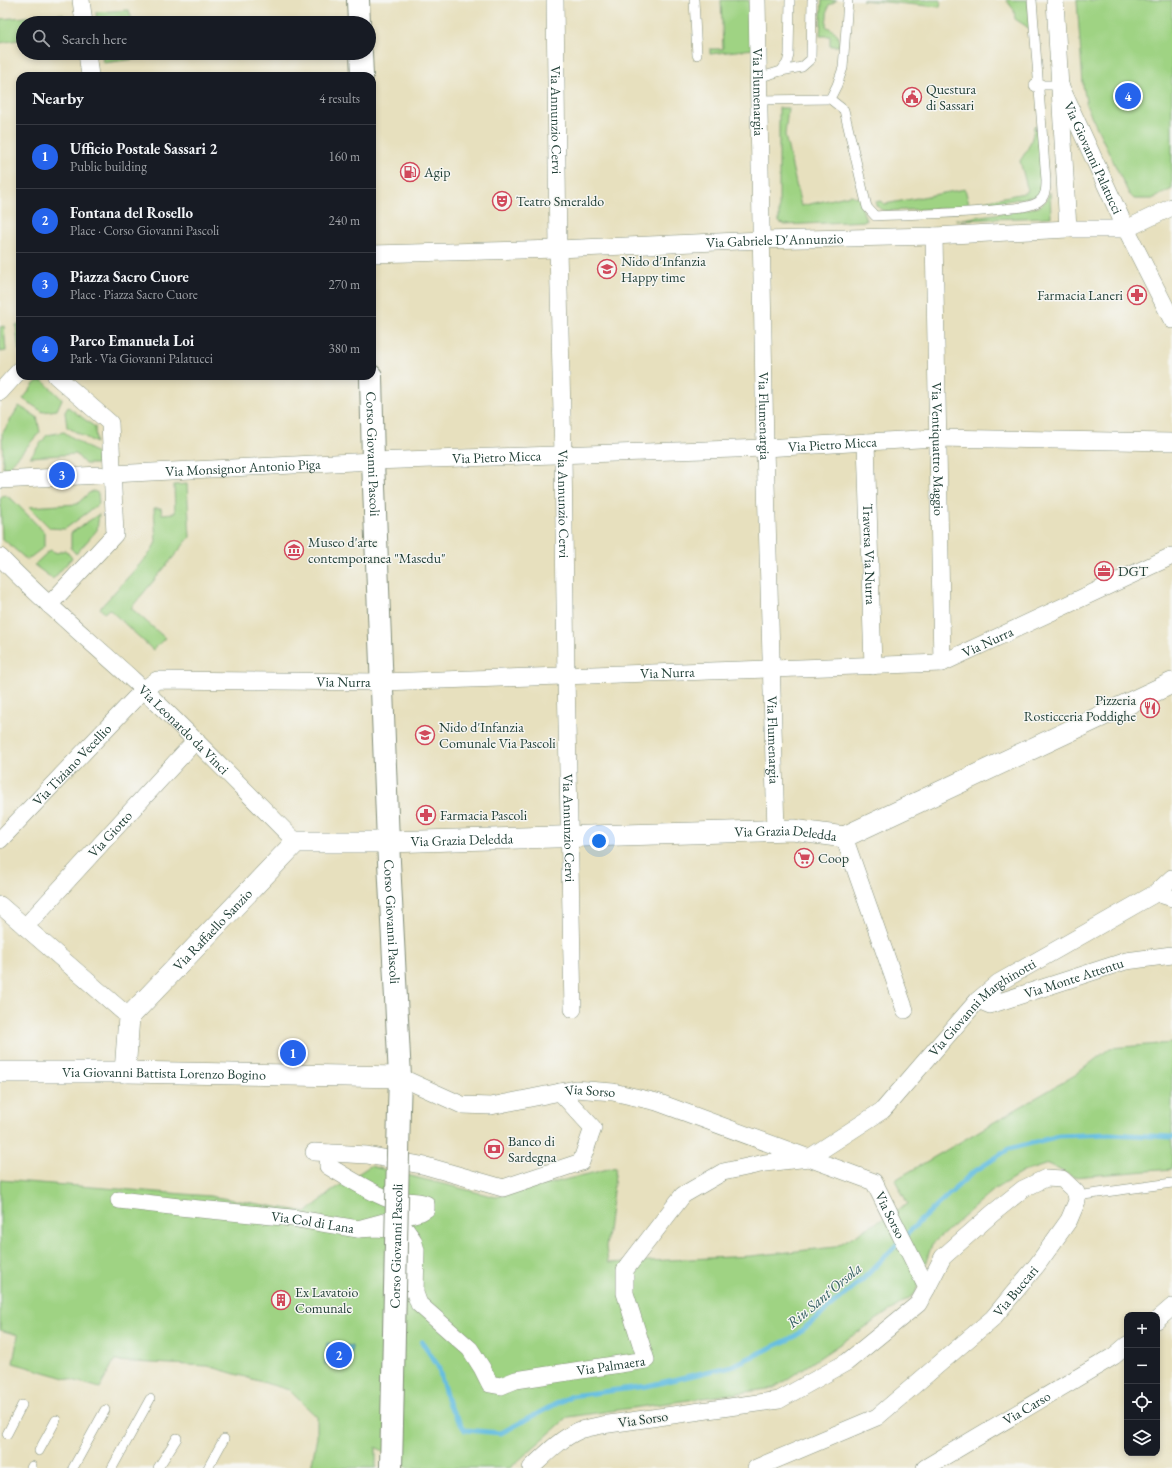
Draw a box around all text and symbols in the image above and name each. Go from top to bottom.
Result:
search box [16,16,376,60]
icon: search [30,27,52,49]
text: Search here [62,29,127,48]
street label: Via Flumenargia [749,48,768,137]
street label: Via Annunzio Cervi [547,66,566,175]
place label: Questura di Sassari [926,80,976,114]
pin: 4 [1115,81,1141,111]
public building icon: Questura di Sassari [901,86,923,108]
text: Nearby [32,87,84,109]
text: 4 results [319,90,360,107]
street label: Via Giovanni Palatucci [1060,99,1127,217]
text: Ufficio Postale Sassari 2 [70,139,217,158]
text: 1 [42,148,48,165]
text: 160 m [329,148,360,165]
text: Public building [70,158,147,175]
fuel station icon: Agip [399,161,421,183]
place label: Agip [423,163,450,181]
theatre icon: Teatro Smeraldo [491,190,513,212]
place label: Teatro Smeraldo [516,192,604,210]
text: Fontana del Rosello [70,203,193,222]
text: 2 [42,212,48,229]
text: 240 m [329,212,360,229]
text: Place · Corso Giovanni Pascoli [70,222,219,239]
street label: Via Gabriele D'Annunzio [706,229,844,251]
place label: Nido d'Infanzia Happy time [621,252,706,286]
school or university icon: Nido d'Infanzia Happy time [596,258,618,280]
text: Piazza Sacro Cuore [70,267,189,286]
text: 3 [42,276,48,293]
text: 270 m [329,276,360,293]
pharmacy icon: Farmacia Laneri [1126,284,1148,306]
text: Place · Piazza Sacro Cuore [70,286,198,303]
place label: Farmacia Laneri [1037,286,1124,304]
text: Parco Emanuela Loi [70,331,194,350]
text: 4 [42,340,48,357]
text: 380 m [329,340,360,357]
text: Park · Via Giovanni Palatucci [70,350,213,367]
street label: Via Flumenargia [755,372,774,461]
street label: Via Ventiquattro Maggio [928,382,948,516]
street label: Corso Giovanni Pascoli [362,391,384,517]
street label: Via Pietro Micca [787,432,878,456]
street label: Via Pietro Micca [452,446,542,467]
street label: Via Annunzio Cervi [554,449,573,559]
street label: Via Monsignor Antonio Piga [165,455,321,480]
pin: 3 [49,460,75,490]
street label: Traversa Via Nurra [859,503,880,605]
place label: Museo d'arte contemporanea "Masedu" [308,533,446,567]
museum icon: Museo d'arte contemporanea "Masedu" [283,539,305,561]
office icon: DGT [1093,560,1115,582]
place label: DGT [1118,562,1149,580]
street label: Via Nurra [959,622,1016,661]
street label: Via Nurra [640,663,695,682]
street label: Via Nurra [316,672,371,691]
street label: Via Leonardo da Vinci [134,681,233,778]
place label: Pizzeria Rosticceria Poddighe [1024,691,1137,725]
street label: Via Flumenargia [763,696,784,785]
restaurant icon: Pizzeria Rosticceria Poddighe [1139,697,1161,719]
place label: Nido d'Infanzia Comunale Via Pascoli [439,718,556,752]
street label: Via Tiziano Vecellio [28,720,115,810]
school or university icon: Nido d'Infanzia Comunale Via Pascoli [414,724,436,746]
street label: Via Annunzio Cervi [559,773,579,883]
pharmacy icon: Farmacia Pascoli [415,804,437,826]
place label: Farmacia Pascoli [440,806,528,824]
street label: Via Giotto [84,807,136,861]
street label: Via Grazia Deledda [734,821,838,845]
street label: Via Grazia Deledda [410,829,514,850]
your location [589,831,609,851]
supermarket icon: Coop [793,847,815,869]
place label: Coop [818,849,849,867]
street label: Corso Giovanni Pascoli [380,859,404,985]
street label: Via Raffaello Sanzio [169,885,256,974]
street label: Via Monte Attentu [1022,953,1126,1002]
street label: Via Giovanni Marghinotti [924,954,1040,1060]
pin: 1 [280,1038,306,1068]
street label: Via Giovanni Battista Lorenzo Bogino [62,1063,266,1084]
street label: Via Sorso [563,1080,616,1101]
place label: Banco di Sardegna [508,1132,557,1166]
bank icon: Banco di Sardegna [483,1138,505,1160]
street label: Corso Giovanni Pascoli [386,1183,406,1309]
street label: Via Sorso [871,1188,910,1242]
street label: Via Col di Lana [270,1207,356,1237]
water label: Riu Sant'Orsola [783,1258,865,1332]
street label: Via Buccari [989,1261,1042,1320]
place label: Ex Lavatoio Comunale [295,1283,358,1317]
building icon: Ex Lavatoio Comunale [270,1289,292,1311]
map controls [1124,1312,1160,1456]
button: + [1124,1312,1160,1348]
pin: 2 [326,1340,352,1370]
button: − [1124,1348,1160,1384]
street label: Via Palmaera [575,1351,647,1380]
button: locate [1124,1384,1160,1420]
street label: Via Carso [999,1387,1054,1429]
street label: Via Sorso [617,1407,669,1431]
button: layers [1124,1420,1160,1456]

